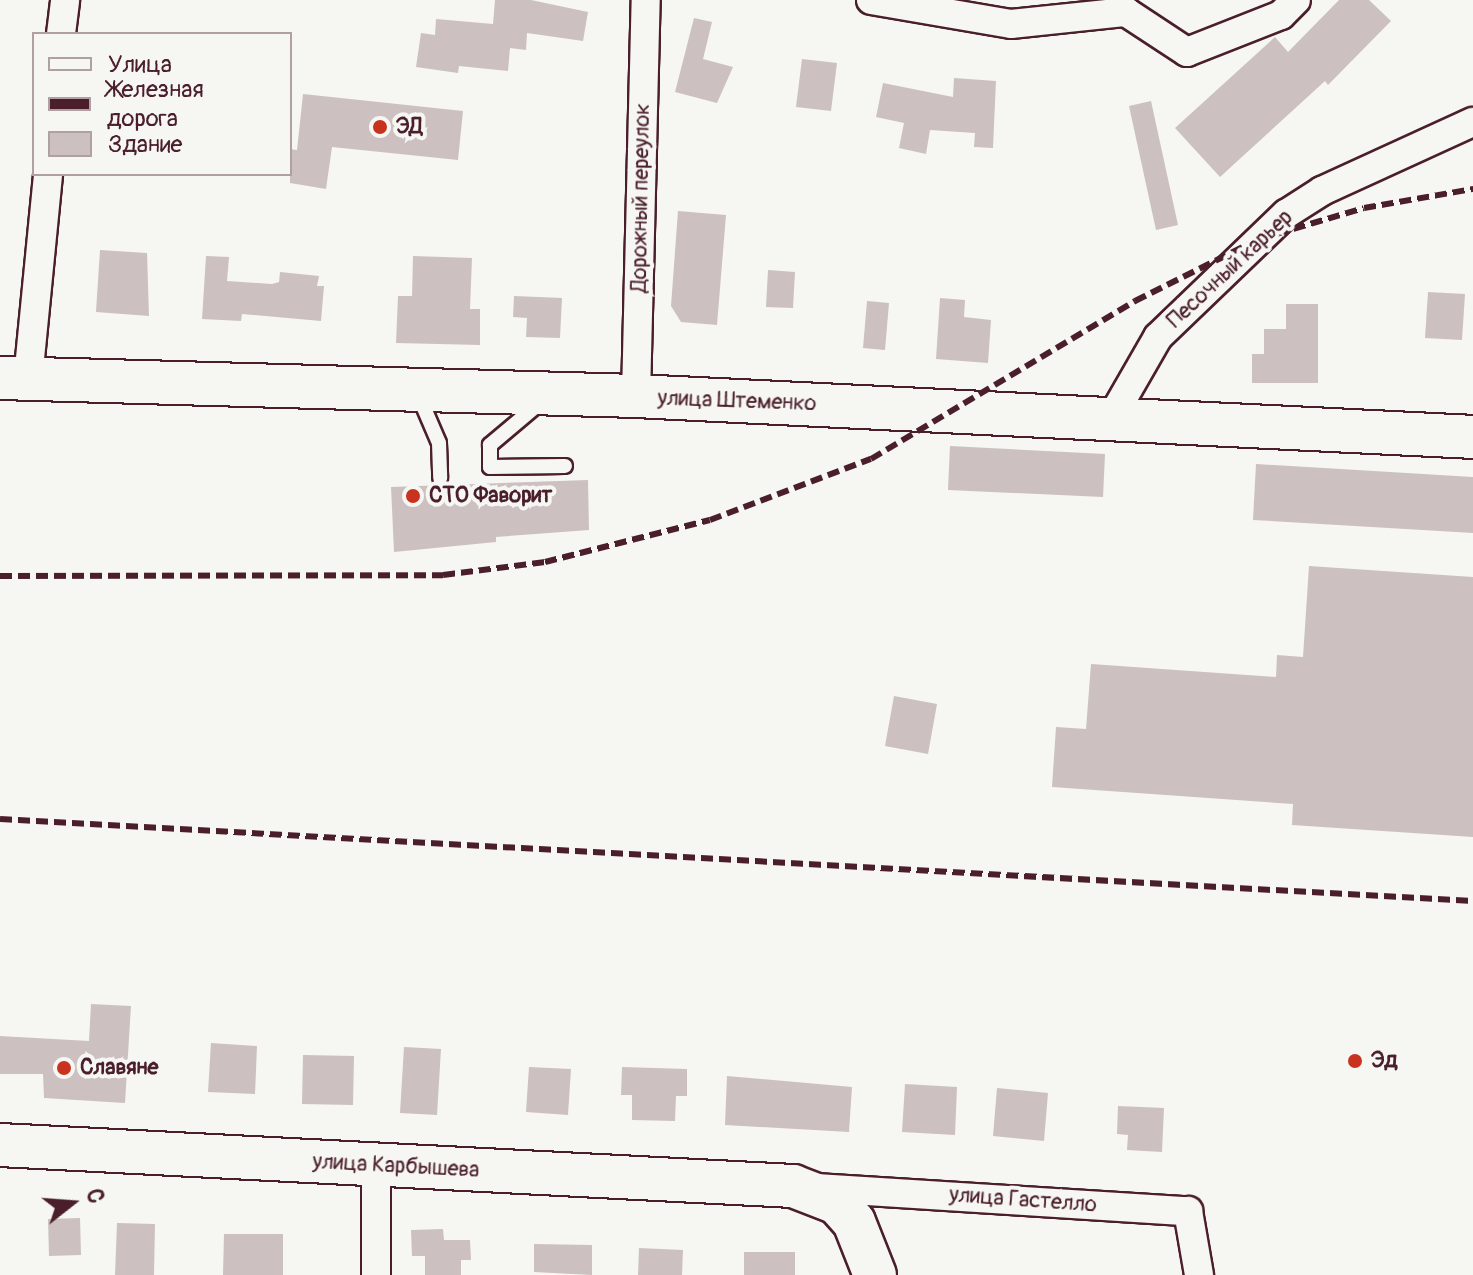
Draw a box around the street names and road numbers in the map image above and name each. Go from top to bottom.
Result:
street label: Дорожный переулок [626,103,656,293]
street label: Песочный карьер [1162,204,1298,334]
street label: улица Штеменко [657,385,817,417]
street label: улица Карбышева [312,1148,480,1184]
street label: улица Гастелло [948,1182,1098,1218]

